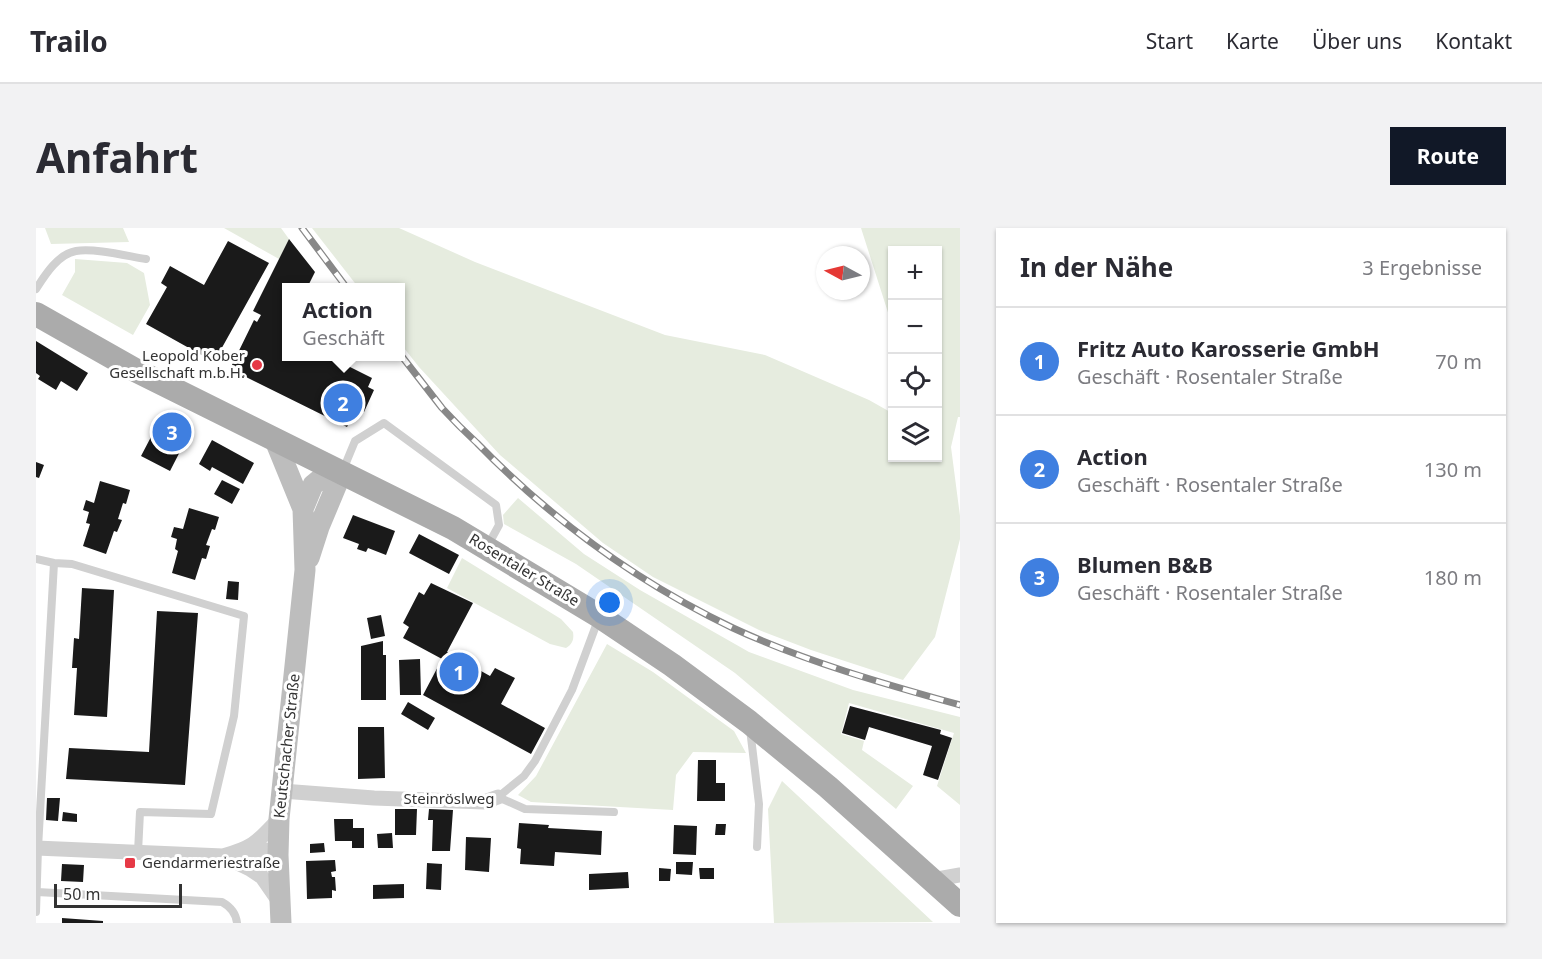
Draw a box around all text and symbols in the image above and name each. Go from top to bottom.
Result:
text: Trailo [30,22,108,60]
text: Start [1146,27,1193,55]
text: Karte [1226,27,1279,55]
text: Über uns [1312,27,1402,55]
text: Kontakt [1435,27,1512,55]
button: Route [1390,127,1506,185]
text: Anfahrt [36,128,198,185]
north arrow [816,246,870,300]
map controls [888,246,942,462]
button: + [888,246,942,300]
text: In der Nähe [1020,249,1173,285]
text: 3 Ergebnisse [1362,254,1482,281]
popup [282,283,405,361]
text: Action [302,294,373,324]
button: − [888,300,942,354]
text: Geschäft [302,324,385,351]
text: Fritz Auto Karosserie GmbH [1077,333,1380,363]
place label: Leopold Kober Gesellschaft m.b.H. [109,345,245,382]
text: 1 [1034,348,1045,375]
text: 70 m [1435,348,1482,375]
button: locate [888,354,942,408]
marker: Leopold Kober Gesellschaft m.b.H. [250,358,264,372]
text: Geschäft · Rosentaler Straße [1077,363,1343,390]
pin: 2 [324,380,362,426]
button: layers [888,408,942,462]
pin: 3 [152,410,192,454]
text: Action [1077,441,1148,471]
text: 2 [1034,456,1045,483]
text: 130 m [1424,456,1482,483]
text: Geschäft · Rosentaler Straße [1077,471,1343,498]
street label: Rosentaler Straße [466,528,583,610]
text: Blumen B&B [1077,549,1213,579]
text: 3 [1034,564,1045,591]
text: 180 m [1424,564,1482,591]
text: Geschäft · Rosentaler Straße [1077,579,1343,606]
your location [595,588,624,617]
pin: 1 [440,650,478,694]
street label: Keutschacher Straße [268,673,304,819]
street label: Steinröslweg [404,788,494,808]
place label: Gendarmeriestraße [142,852,280,872]
marker: Gendarmeriestraße [123,856,137,870]
scale bar [54,881,182,908]
text: 50 m [63,883,100,905]

